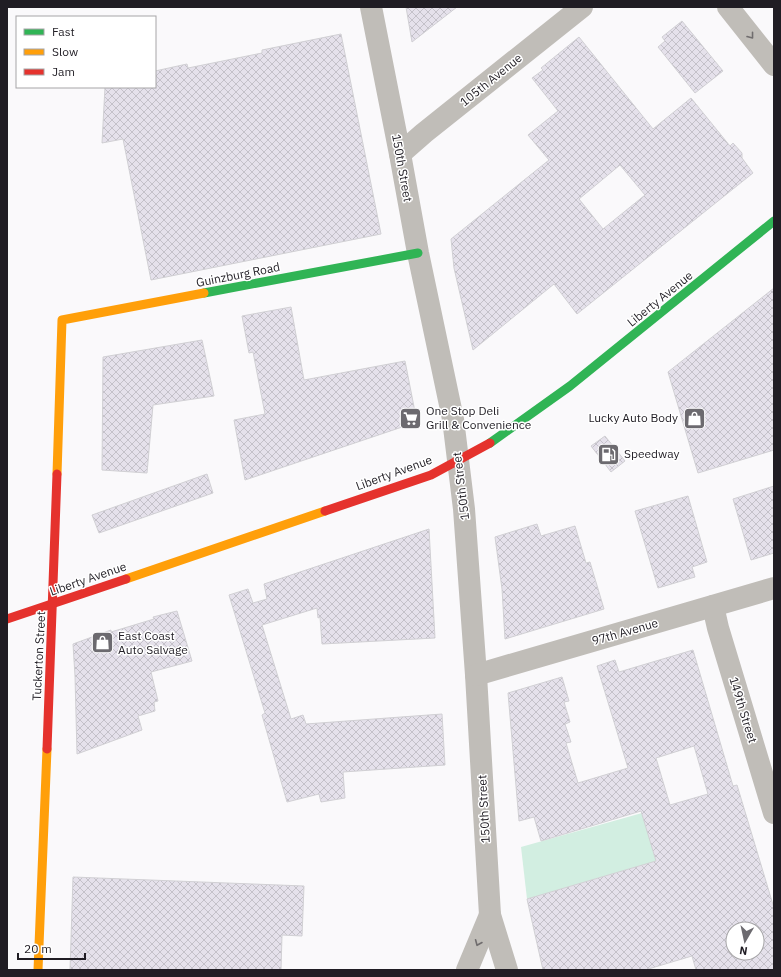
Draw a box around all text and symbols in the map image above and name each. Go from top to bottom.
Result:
legend [16,16,156,88]
text: Fast [52,24,75,39]
one-way arrow [746,31,753,38]
text: Slow [52,44,78,59]
street label: 105th Avenue [457,50,525,109]
text: Jam [52,64,75,79]
street label: 150th Street [389,133,416,203]
street label: Guinzburg Road [195,259,281,290]
street label: Liberty Avenue [624,267,696,330]
place label: One Stop Deli Grill & Convenience [426,403,532,432]
supermarket icon: One Stop Deli Grill & Convenience [397,405,423,431]
shop icon: Lucky Auto Body [681,405,707,431]
place label: Lucky Auto Body [588,410,678,425]
fuel station icon: Speedway [595,441,621,467]
place label: Speedway [624,446,680,461]
street label: 150th Street [449,451,472,521]
street label: Liberty Avenue [354,452,434,493]
street label: Liberty Avenue [48,558,129,599]
street label: Tuckerton Street [29,611,48,701]
street label: 97th Avenue [590,615,660,648]
place label: East Coast Auto Salvage [118,628,188,657]
shop icon: East Coast Auto Salvage [89,630,115,656]
street label: 149th Street [726,675,761,745]
street label: 150th Street [474,774,493,844]
north arrow [725,921,765,961]
scale bar [18,935,85,961]
one-way arrow [475,939,483,946]
text: 20 m [24,941,52,956]
text: N [738,943,748,958]

